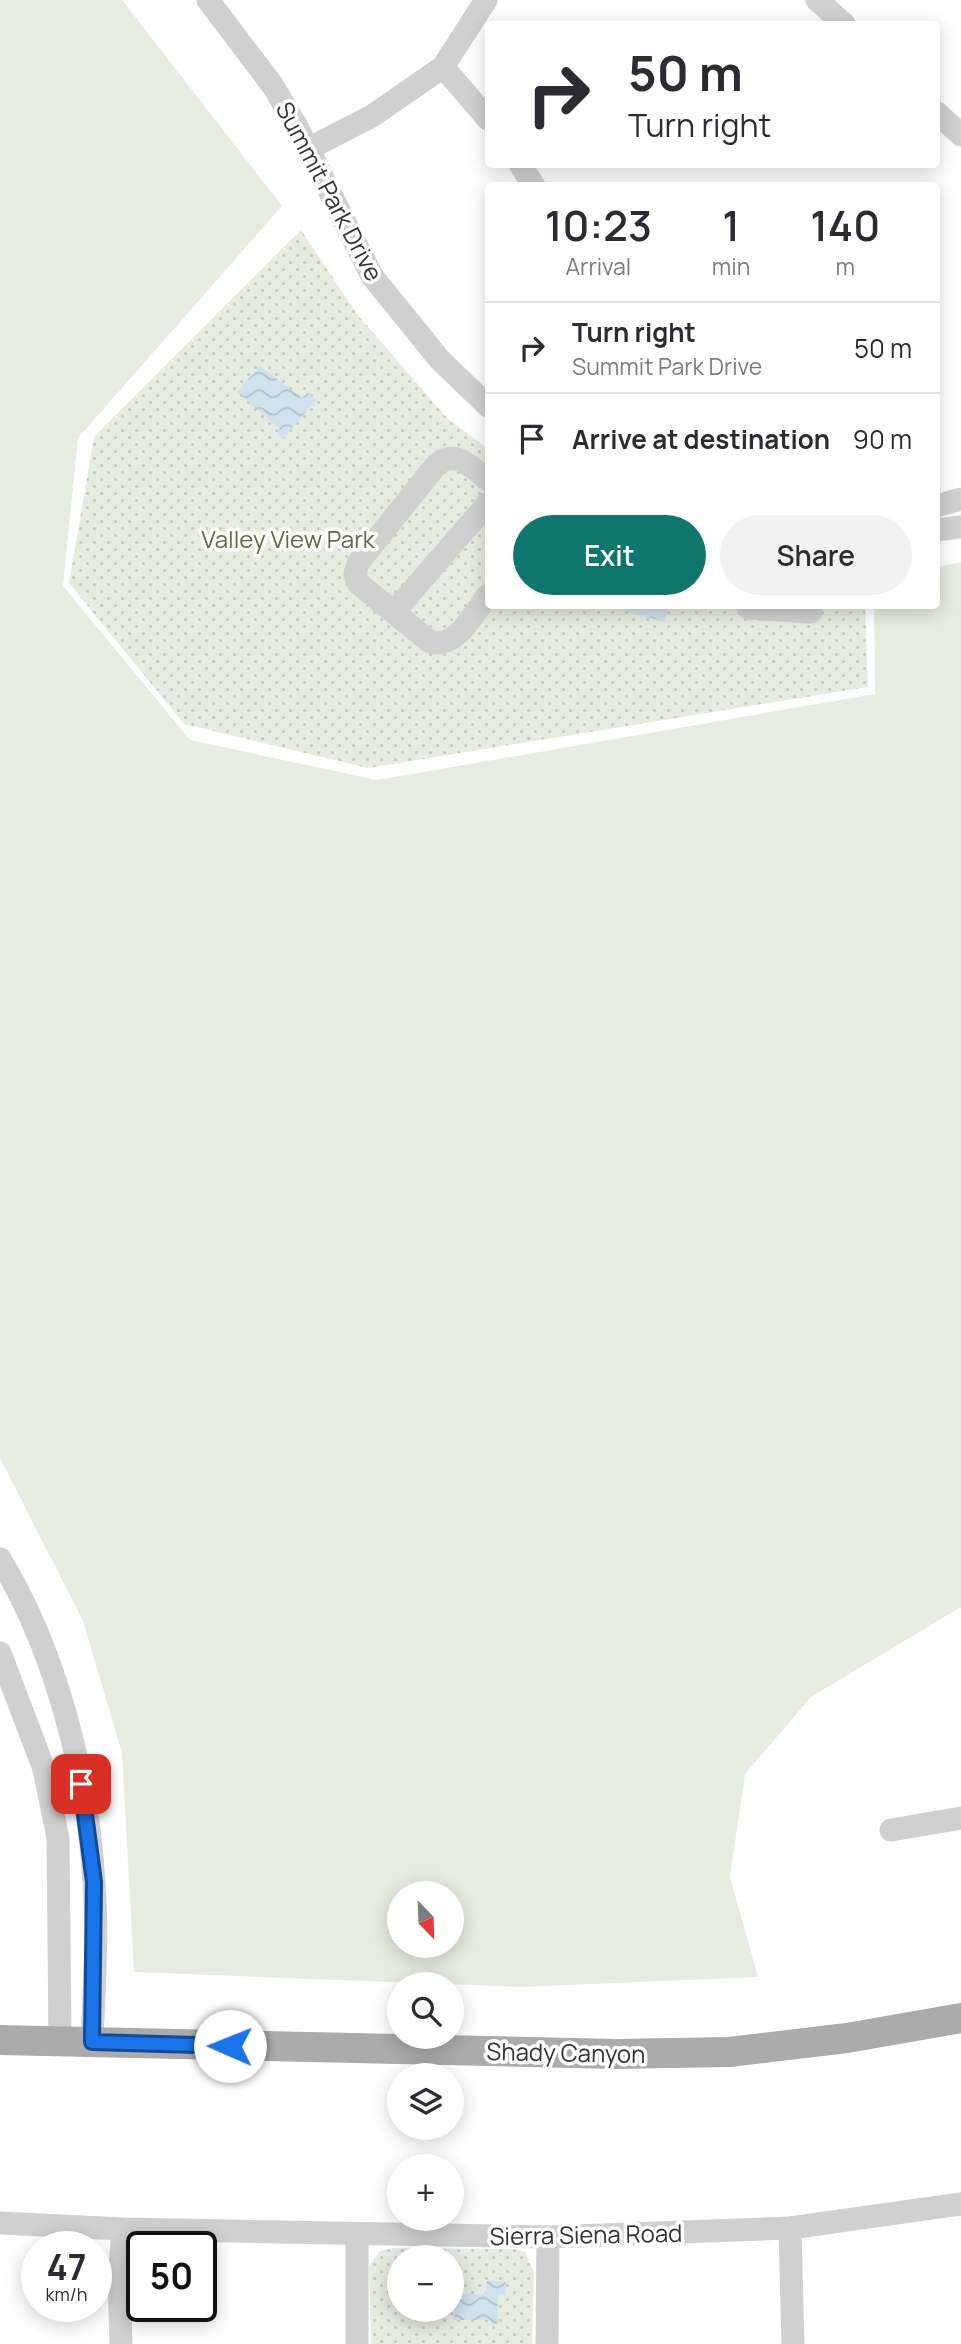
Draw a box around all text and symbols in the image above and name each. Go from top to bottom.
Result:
text: 50 m [628,39,743,106]
icon: right [513,49,604,140]
street label: Summit Park Drive [269,96,391,286]
text: Turn right [628,103,771,147]
text: 10:23 [545,196,652,254]
text: 1 [722,196,740,254]
text: 140 [810,196,880,254]
text: Arrival [566,250,631,282]
text: min [712,250,750,282]
text: m [835,250,855,282]
text: Turn right [572,314,696,350]
icon: right [513,329,551,367]
text: 50 m [854,330,912,366]
text: Summit Park Drive [572,350,762,382]
icon: arrive [513,420,551,458]
text: Arrive at destination [572,421,830,457]
text: 90 m [853,421,912,457]
button: Exit [513,515,706,595]
button: Share [720,515,912,595]
park label: Valley View Park [201,522,376,555]
pin [51,1754,111,1814]
icon: arrive [62,1765,100,1803]
north arrow [387,1881,464,1958]
map controls [387,1881,464,2322]
button: search [387,1972,464,2049]
position arrow [193,2009,267,2083]
street label: Shady Canyon [486,2034,646,2070]
button: layers [387,2063,464,2140]
button: + [387,2154,464,2231]
street label: Sierra Siena Road [489,2216,683,2252]
speed limit sign: 50 [126,2231,217,2322]
text: 47 [47,2243,86,2291]
button: − [387,2245,464,2322]
text: km/h [46,2282,87,2306]

